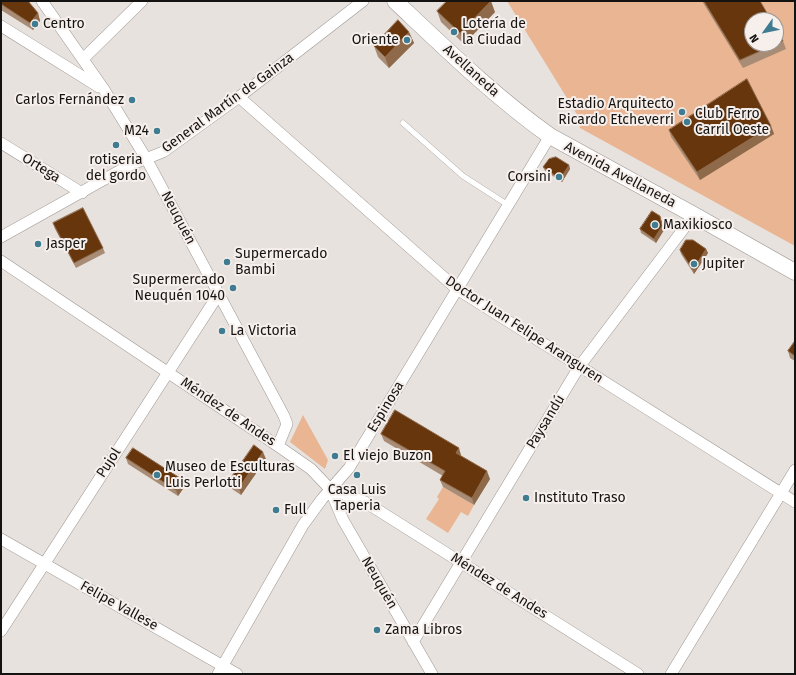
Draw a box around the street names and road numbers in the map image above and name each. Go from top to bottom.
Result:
street label: Avellaneda [439,41,503,101]
street label: General Martín de Gainza [159,49,297,157]
street label: Avenida Avellaneda [561,138,679,212]
street label: Ortega [19,150,63,186]
street label: Neuquén [157,189,199,247]
street label: Doctor Juan Felipe Aranguren [442,273,606,387]
street label: Méndez de Andes [177,374,279,450]
street label: Espinosa [364,378,408,436]
street label: Paysandú [523,392,569,452]
street label: Pujol [93,445,125,481]
street label: Méndez de Andes [448,549,550,623]
street label: Neuquén [357,554,401,612]
street label: Felipe Vallese [77,578,161,634]

